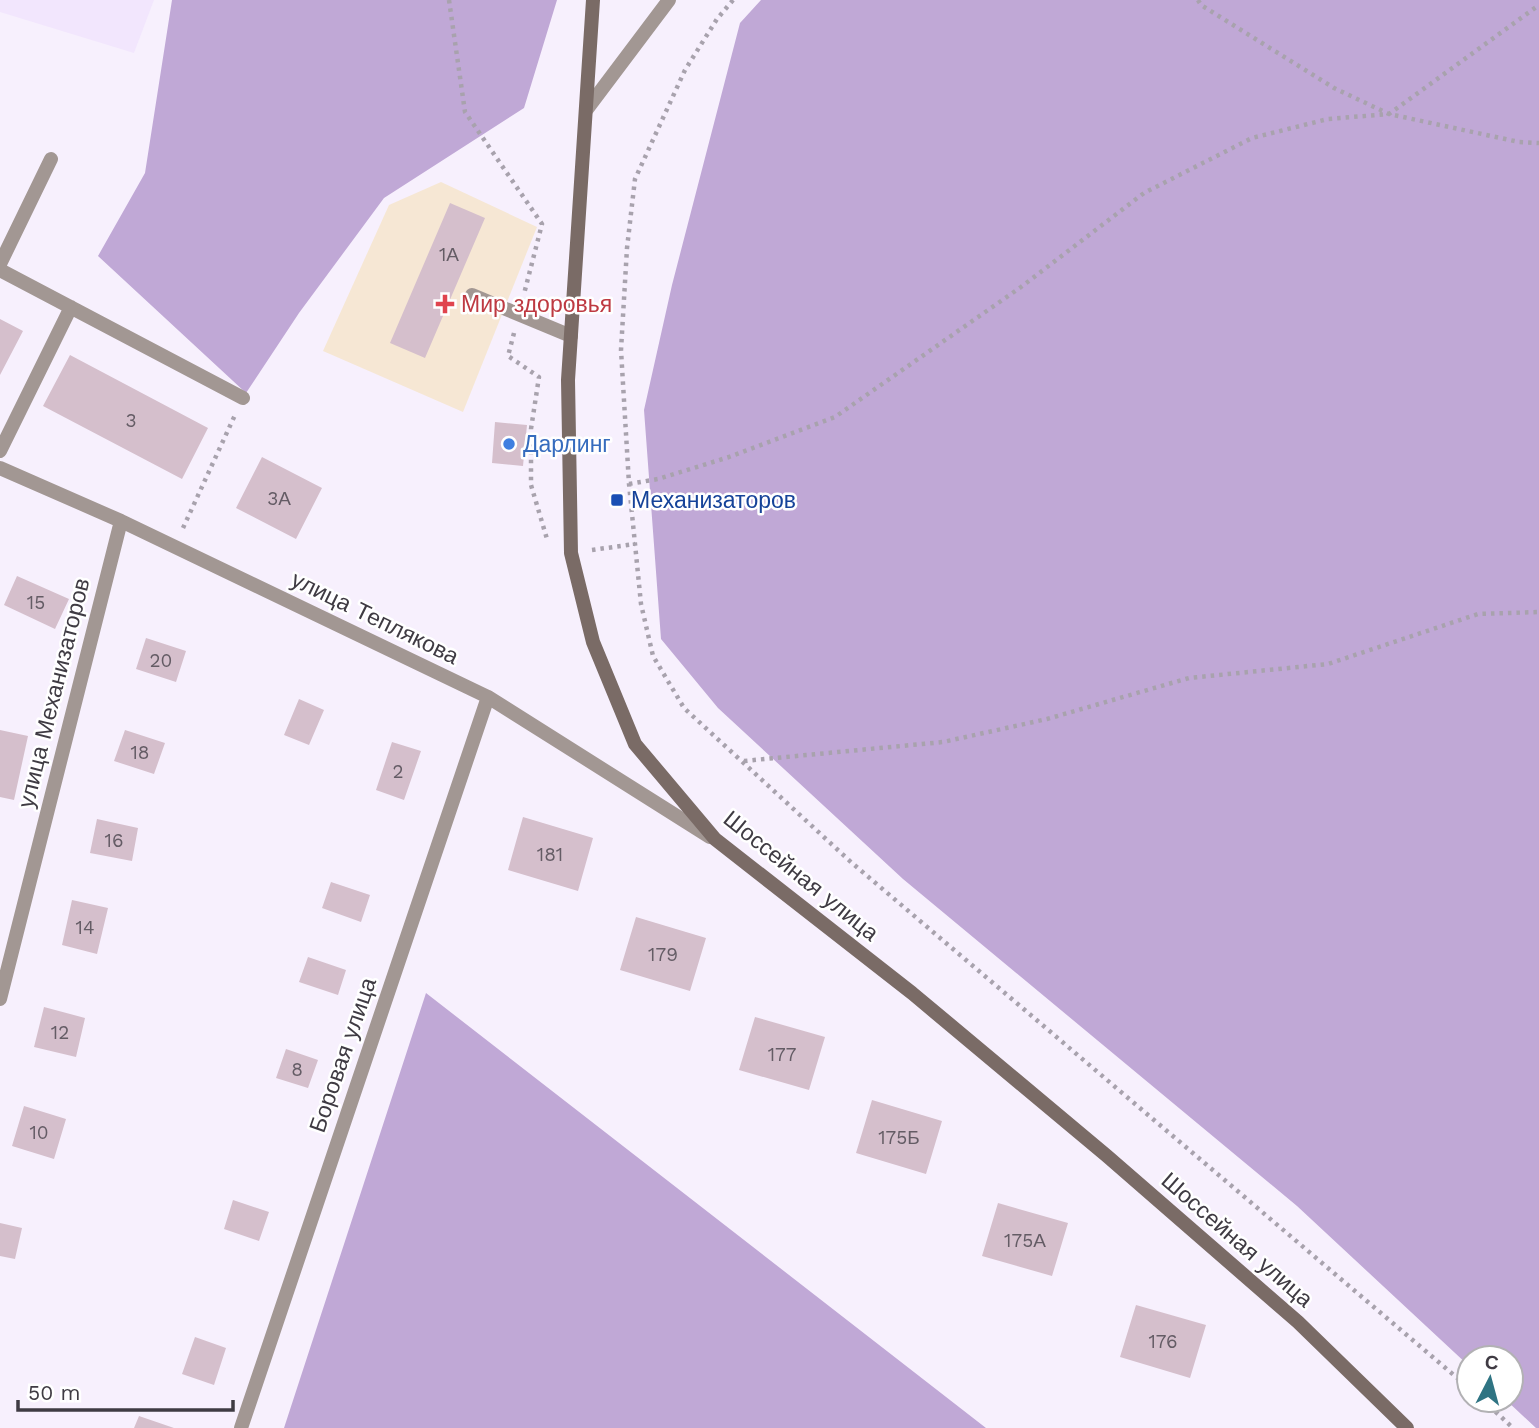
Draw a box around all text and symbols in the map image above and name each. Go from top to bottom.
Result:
house number: 1А [439,243,459,266]
place label: Мир здоровья [461,291,612,318]
marker: Мир здоровья [435,294,455,314]
house number: 3 [125,409,137,432]
place label: Дарлинг [523,431,611,458]
marker: Дарлинг [501,436,517,452]
house number: 3А [267,487,291,510]
place label: Механизаторов [631,487,796,514]
marker: Механизаторов [609,492,625,508]
street label: улица Теплякова [287,566,463,670]
street label: улица Механизаторов [12,575,96,811]
house number: 15 [27,591,45,614]
house number: 20 [150,649,172,672]
house number: 18 [130,741,150,764]
house number: 2 [392,760,404,783]
street label: Шоссейная улица [718,805,884,947]
house number: 16 [105,829,123,852]
house number: 181 [537,843,563,866]
house number: 14 [75,916,95,939]
house number: 179 [648,943,678,966]
street label: Боровая улица [304,974,382,1136]
house number: 12 [51,1021,69,1044]
house number: 177 [768,1043,796,1066]
house number: 8 [291,1058,303,1081]
house number: 10 [29,1121,49,1144]
house number: 175Б [878,1126,920,1149]
street label: Шоссейная улица [1156,1167,1318,1313]
house number: 175А [1004,1229,1046,1252]
house number: 176 [1148,1330,1178,1353]
north arrow [1455,1344,1525,1414]
text: С [1484,1350,1500,1375]
scale bar [18,1368,233,1412]
text: 50 m [28,1380,80,1405]

